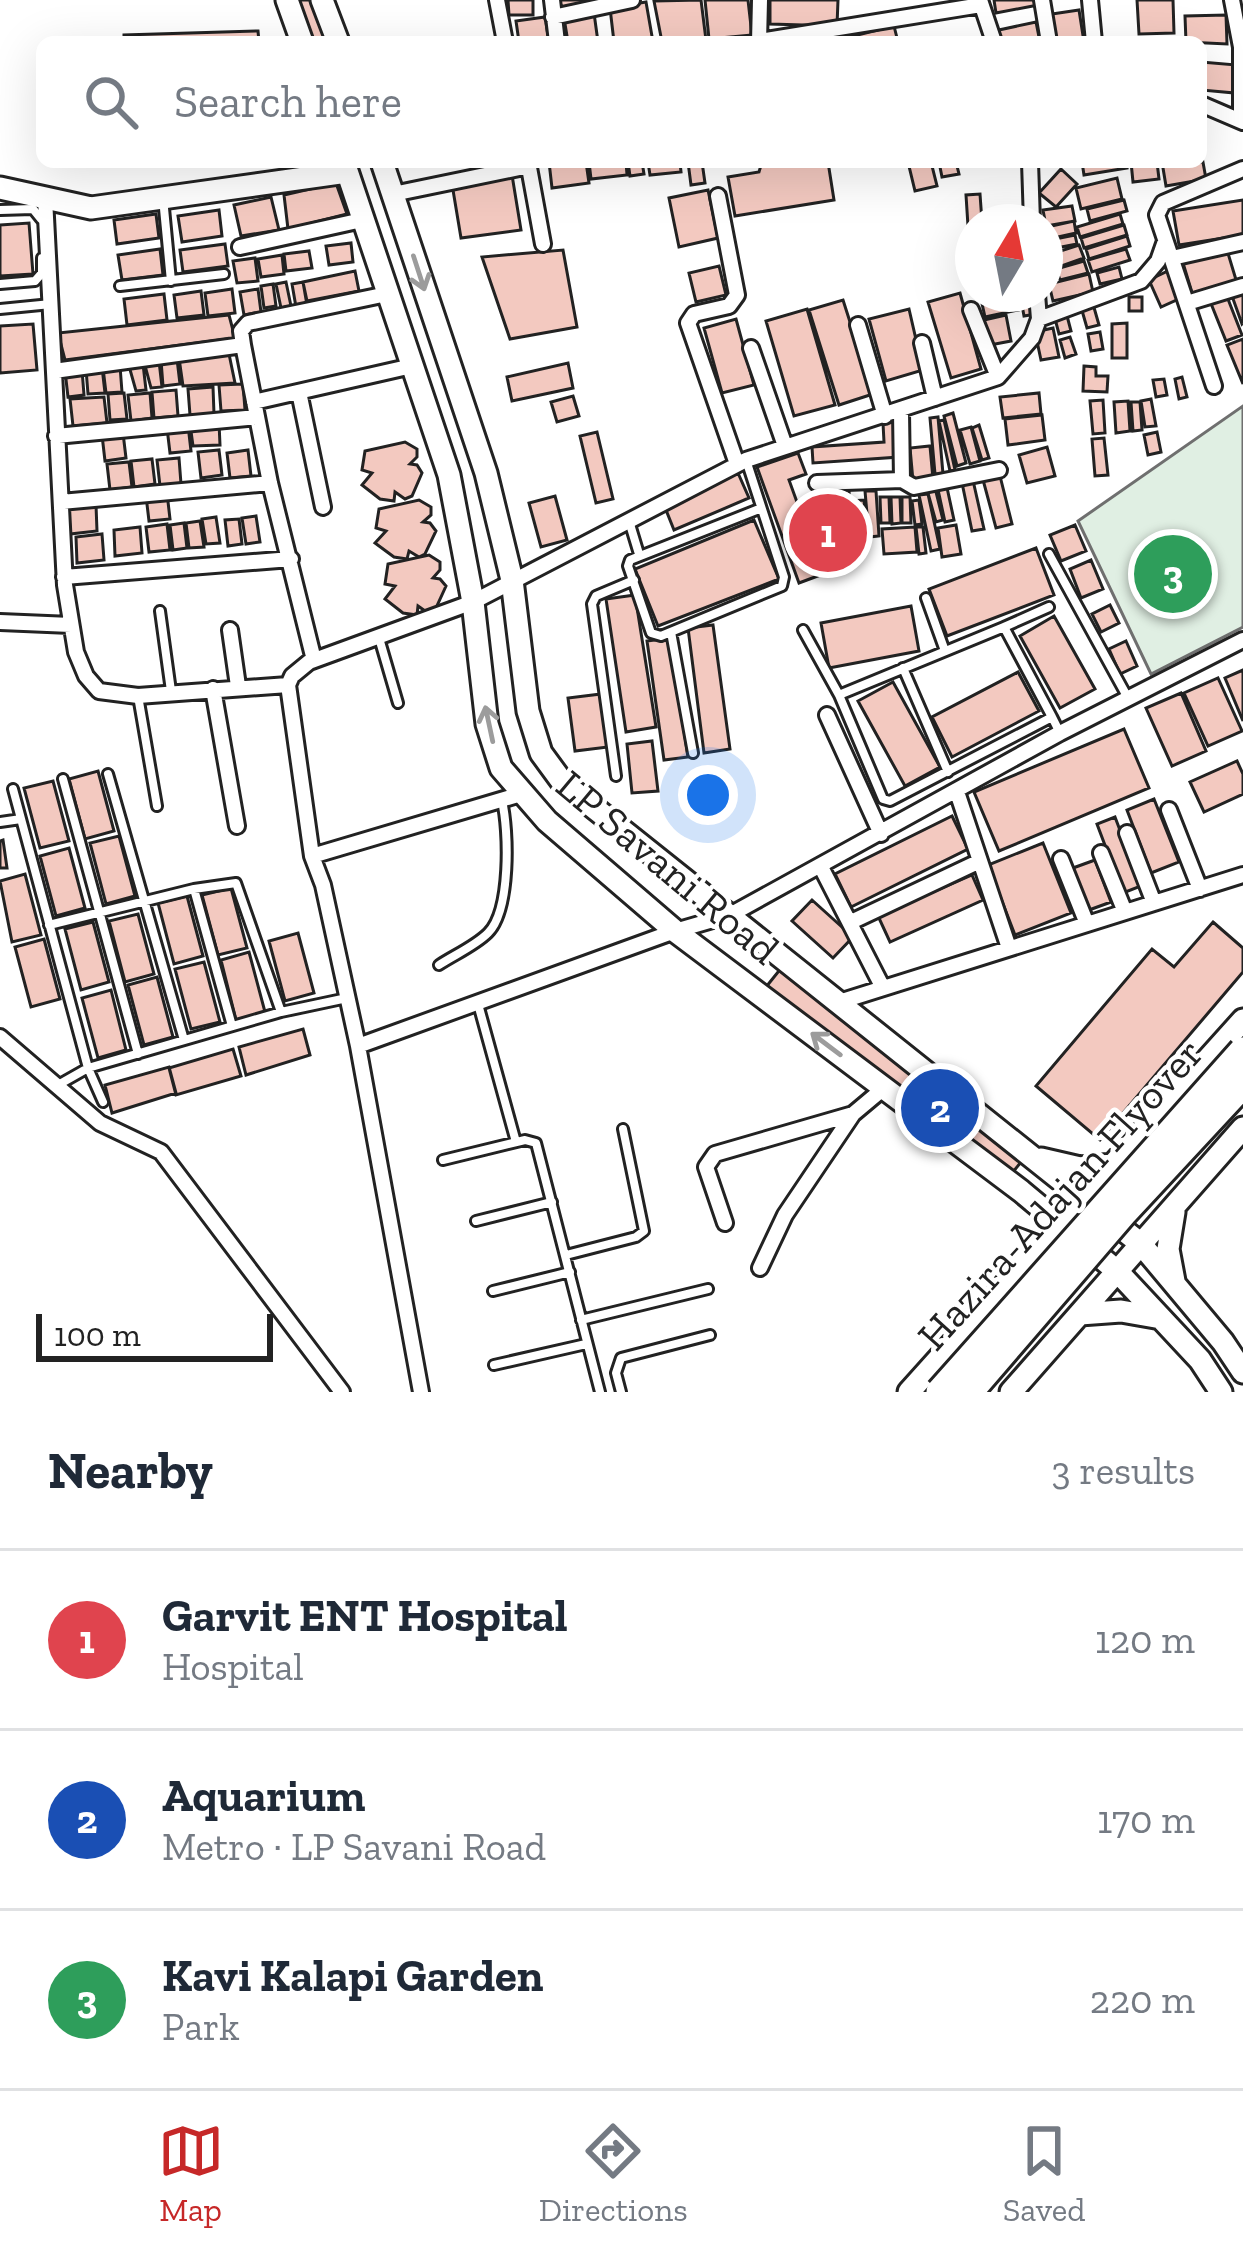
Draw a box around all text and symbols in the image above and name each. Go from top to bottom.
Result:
search box [36,36,1207,168]
icon: search [78,69,144,135]
text: Search here [174,75,402,129]
north arrow [955,204,1063,312]
one-way arrow [410,253,432,291]
pin: 1 [789,488,867,578]
pin: 3 [1134,529,1212,619]
one-way arrow [476,705,499,743]
street label: LP Savani Road [546,759,790,975]
your location [678,765,738,825]
street label: Hazira-Adajan Flyover [907,1028,1213,1360]
one-way arrow [810,1032,843,1058]
pin: 2 [901,1063,979,1153]
scale bar [36,1308,273,1361]
text: 100 m [54,1315,141,1354]
text: Nearby [48,1440,213,1501]
text: 3 results [1051,1447,1195,1494]
text: Garvit ENT Hospital [162,1589,568,1643]
text: 1 [79,1616,95,1663]
text: 120 m [1095,1616,1195,1663]
text: Hospital [162,1643,304,1690]
text: Aquarium [162,1769,365,1823]
text: 2 [77,1796,97,1843]
text: 170 m [1097,1796,1195,1843]
text: Metro · LP Savani Road [162,1823,546,1870]
text: Kavi Kalapi Garden [162,1949,543,2003]
text: 3 [77,1976,97,2023]
text: 220 m [1090,1976,1195,2023]
text: Park [162,2003,239,2050]
tab: Map [158,2118,224,2229]
tab: Directions [539,2118,688,2229]
tab: Saved [1003,2118,1085,2229]

